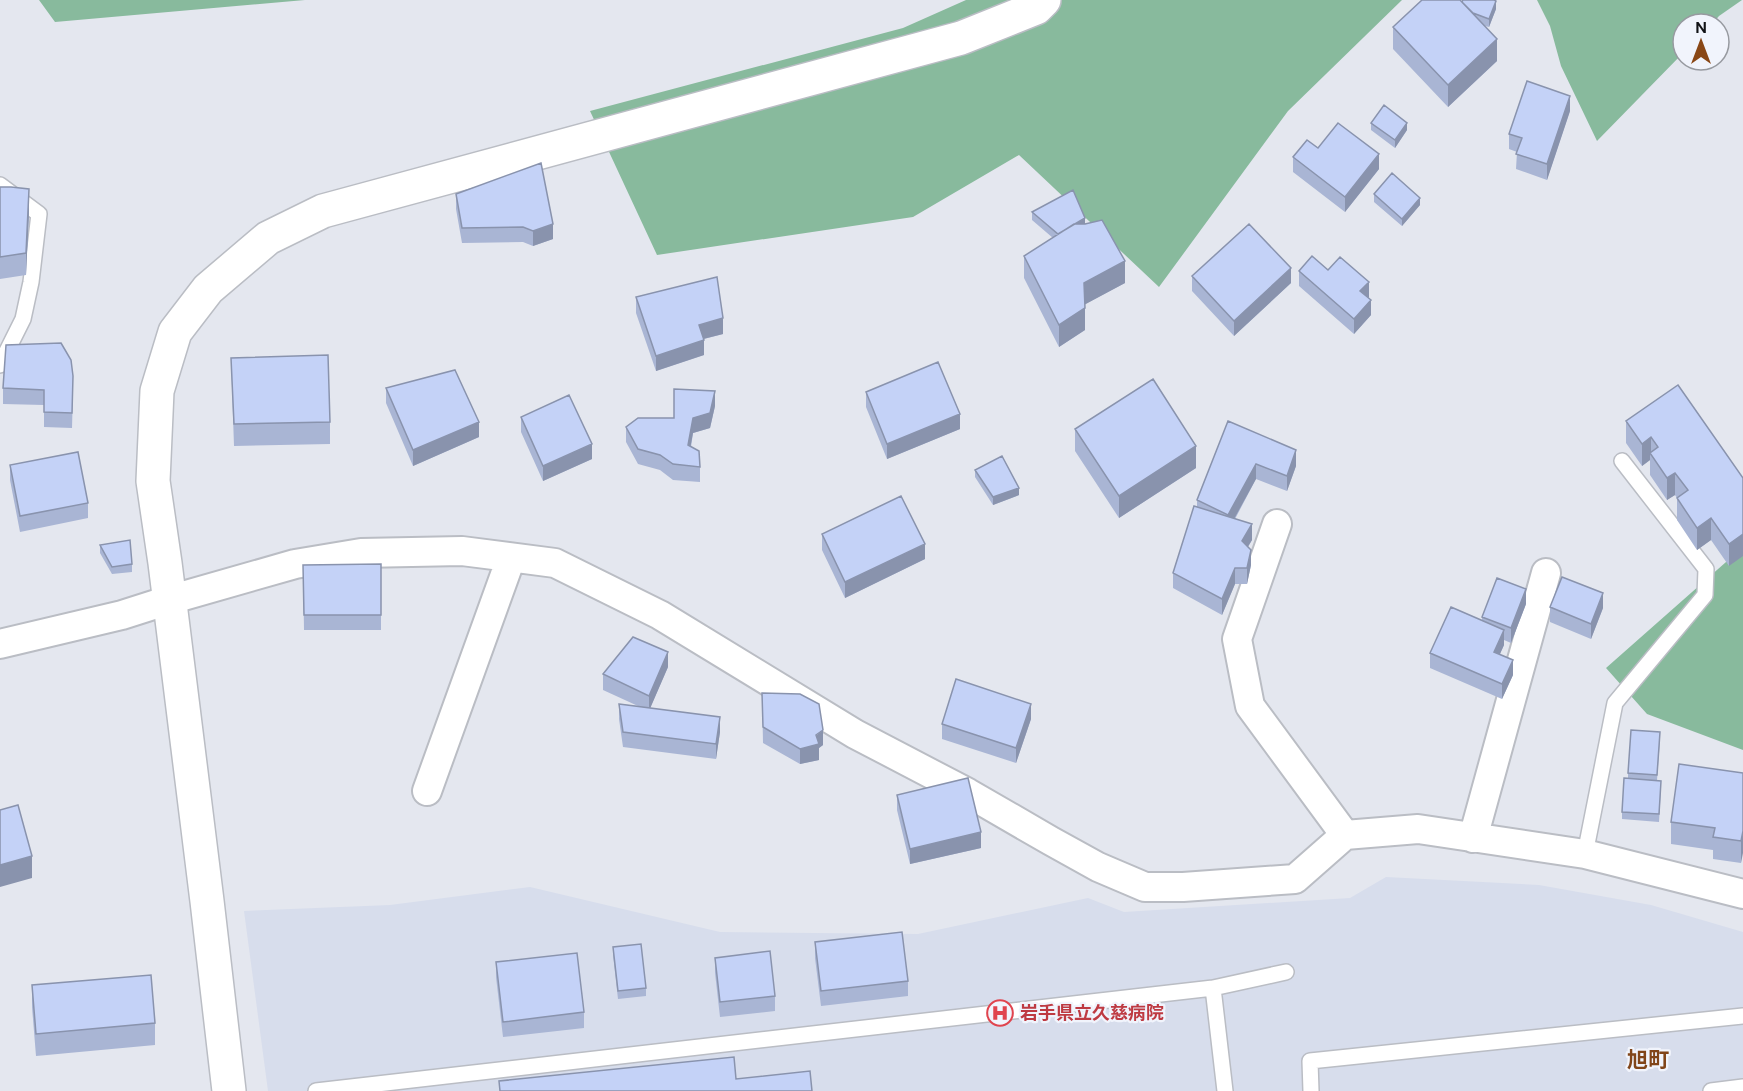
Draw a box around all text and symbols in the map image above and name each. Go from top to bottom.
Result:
north arrow [1671,12,1731,72]
text: N [1695,17,1707,38]
hospital icon: 岩手県立久慈病院 [985,998,1015,1028]
place label: 岩手県立久慈病院 [1020,1001,1164,1025]
district label: 旭町 [1627,1046,1669,1074]

